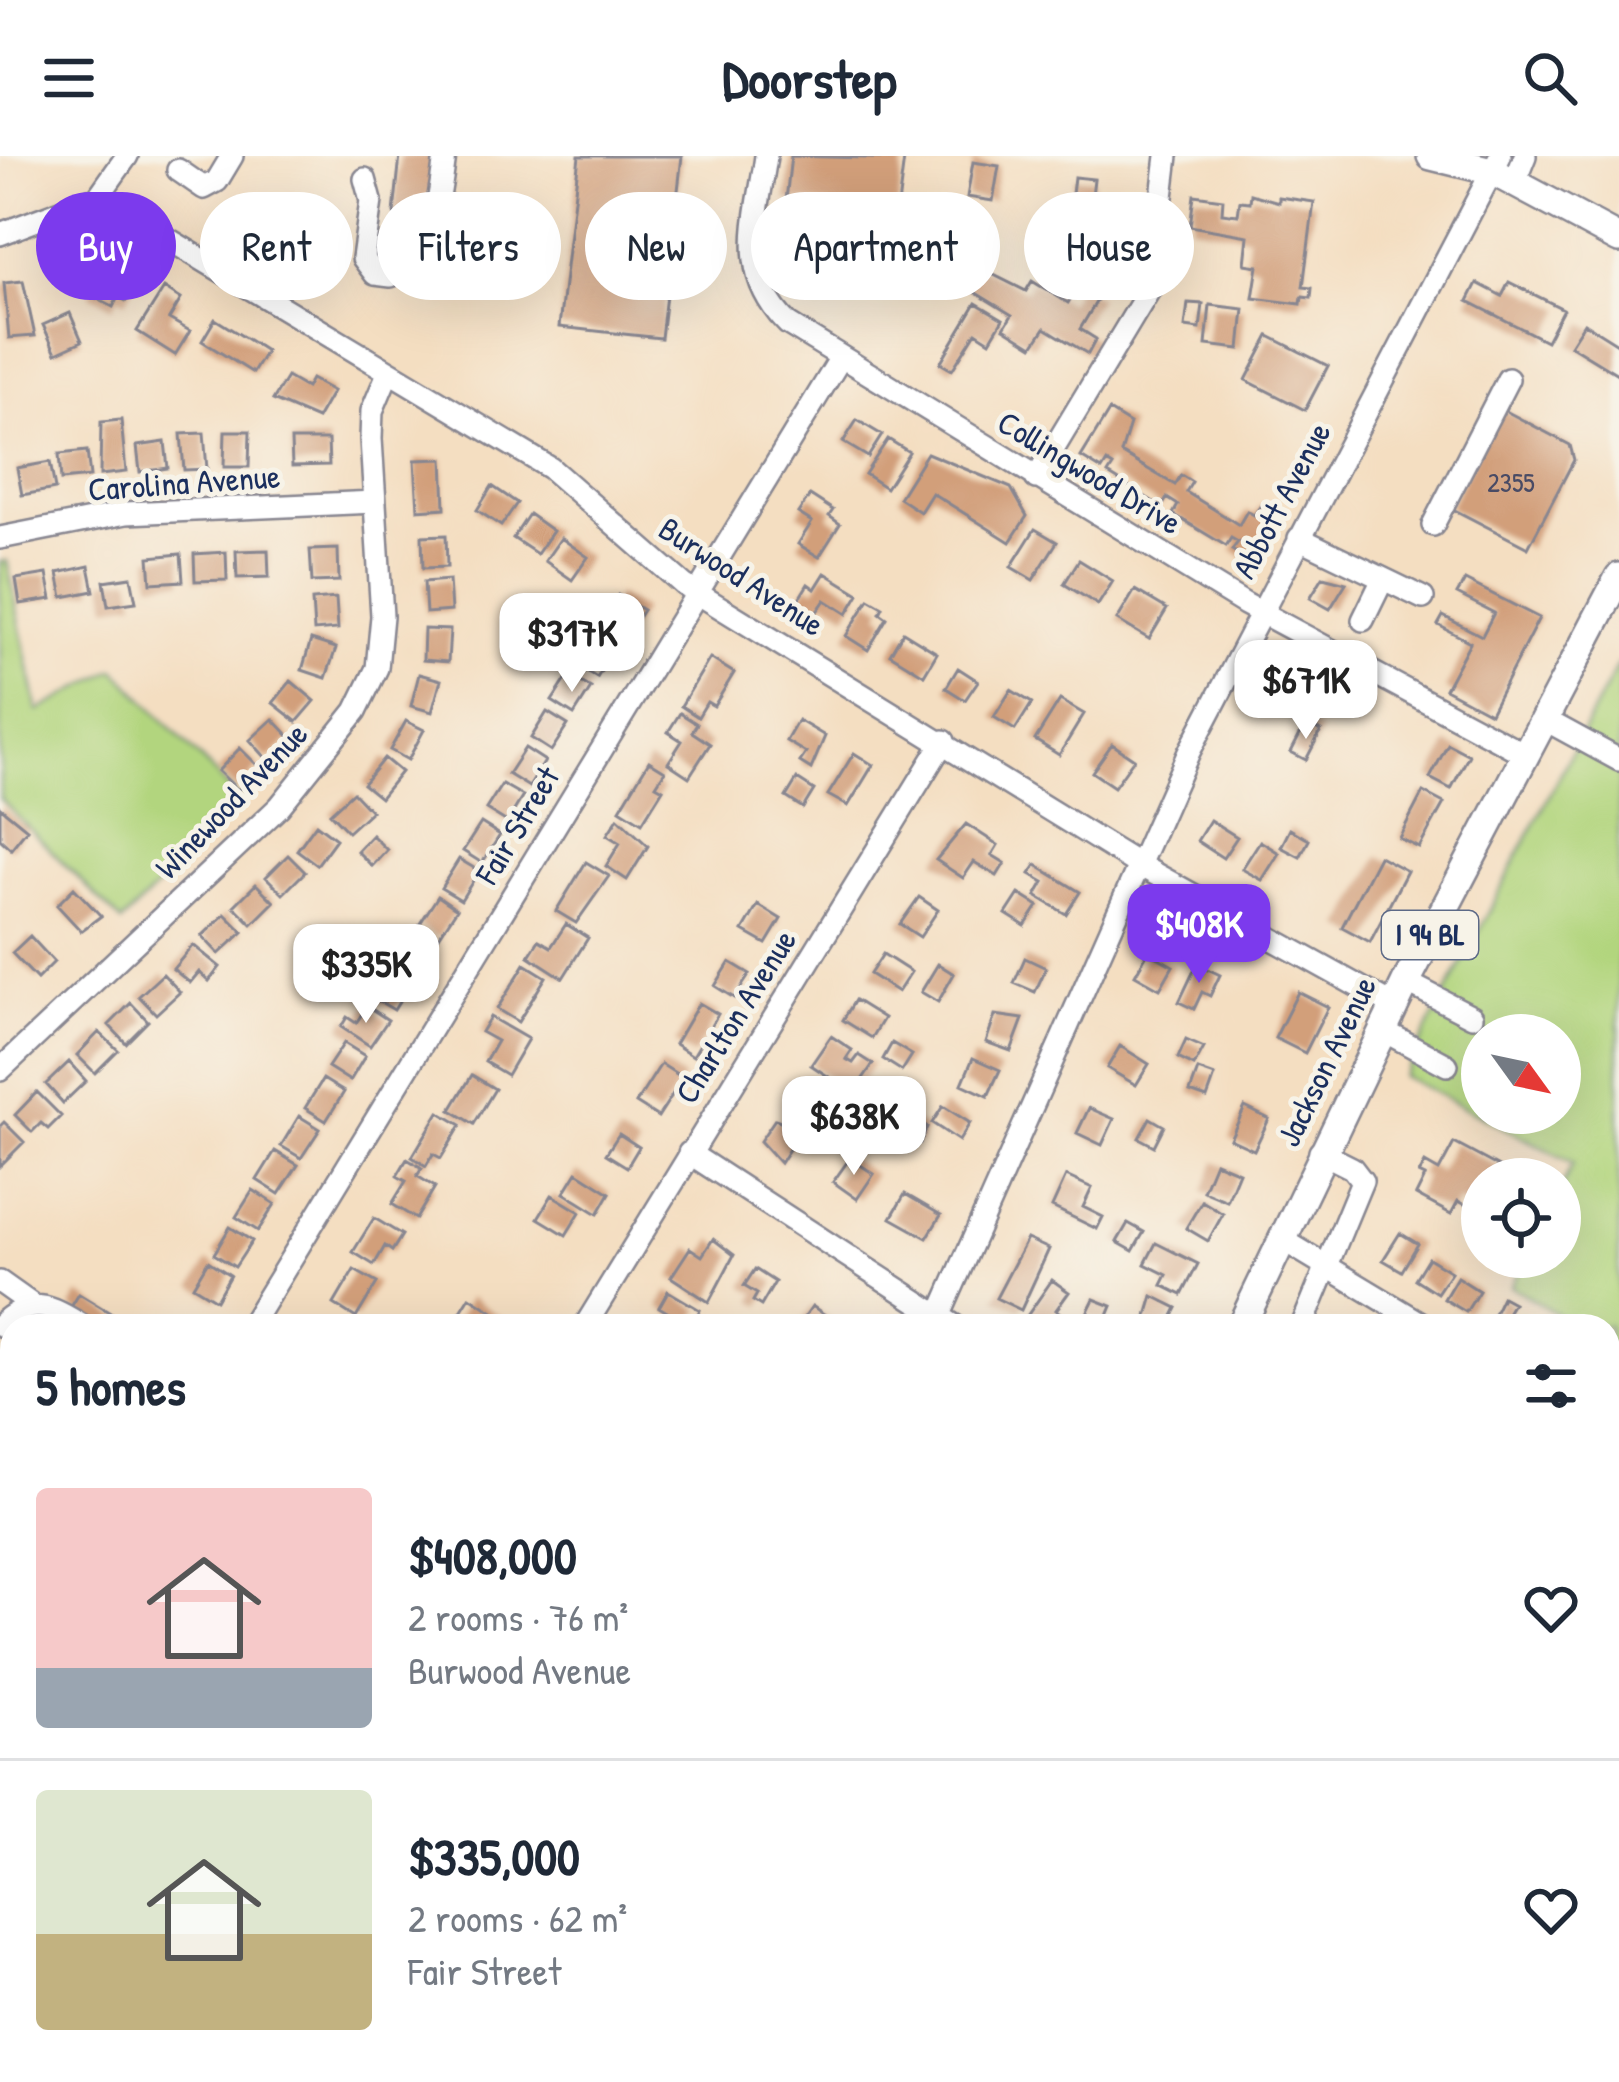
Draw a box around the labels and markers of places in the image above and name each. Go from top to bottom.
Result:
pin: $317K [488,593,656,695]
pin: $671K [1222,640,1390,742]
pin: $408K [1115,884,1283,986]
pin: $335K [282,924,450,1026]
pin: $638K [770,1076,938,1178]

